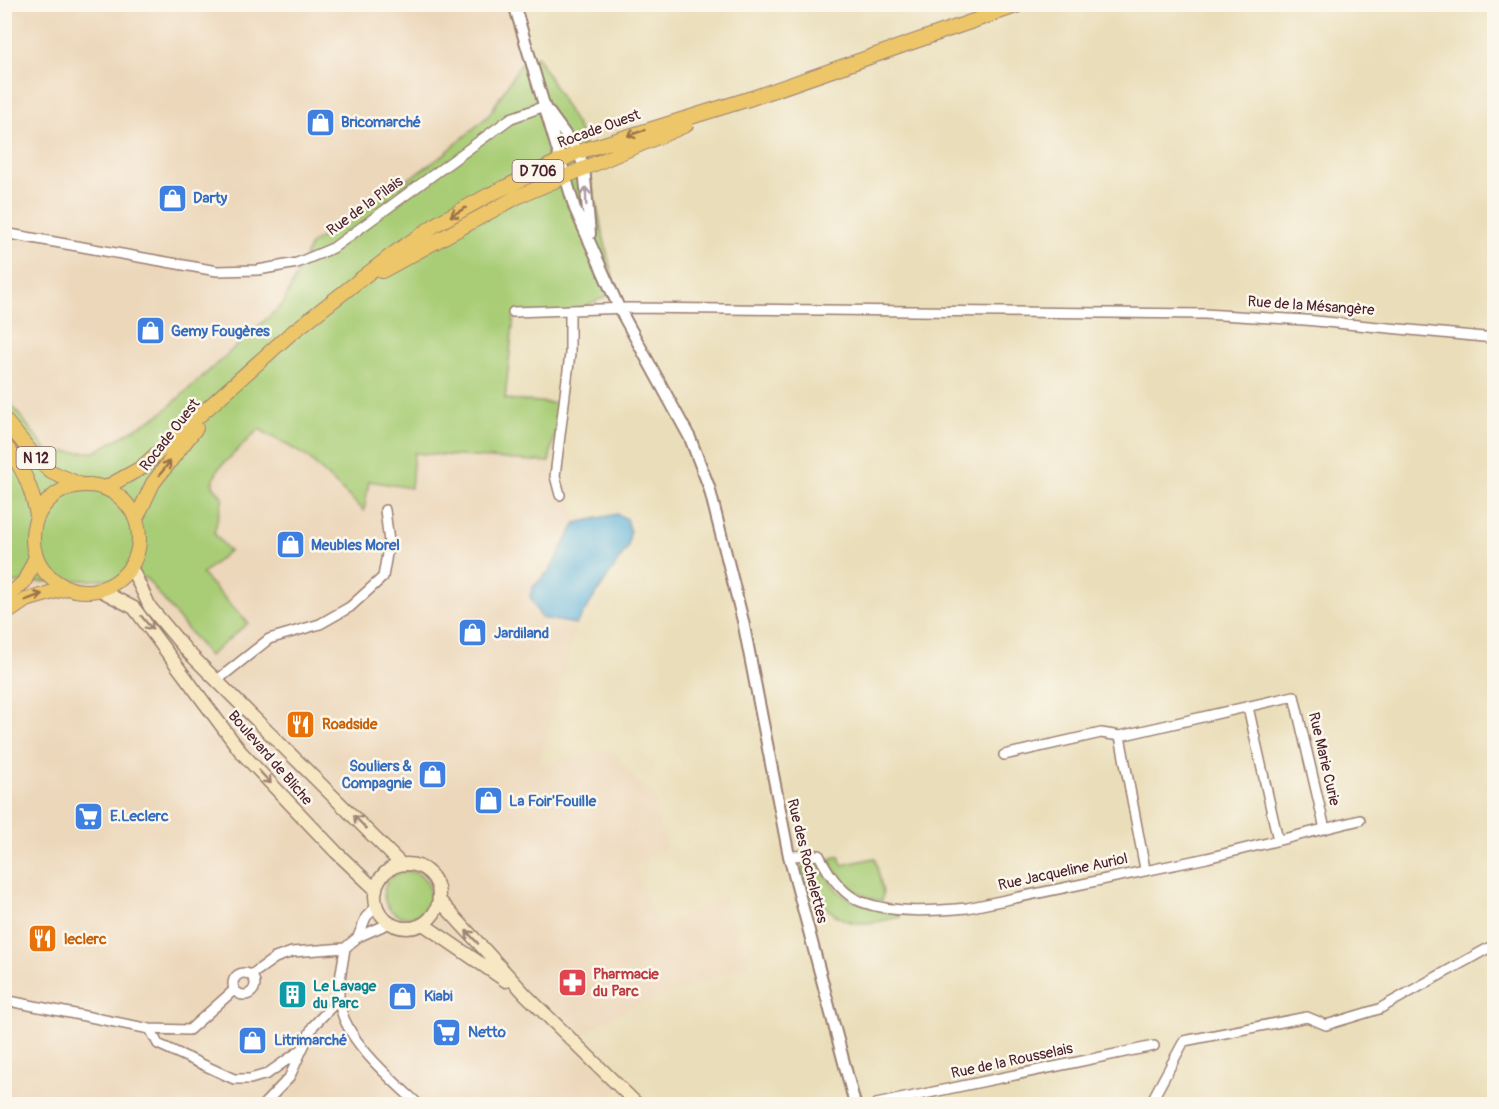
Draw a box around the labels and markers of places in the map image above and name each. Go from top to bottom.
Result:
shop icon: Bricomarché [304,106,336,138]
place label: Bricomarché [341,113,421,132]
shop icon: Darty [156,182,188,214]
place label: Darty [193,189,228,208]
shop icon: Gemy Fougères [134,315,166,347]
place label: Gemy Fougères [171,322,270,341]
shop icon: Meubles Morel [274,529,306,561]
place label: Meubles Morel [311,536,400,555]
shop icon: Jardiland [457,617,489,649]
place label: Jardiland [494,624,549,643]
restaurant icon: Roadside [285,708,317,740]
place label: Roadside [322,715,378,734]
place label: Souliers & Compagnie [342,757,413,793]
shop icon: Souliers & Compagnie [417,759,449,791]
shop icon: La Foir'Fouille [472,785,504,817]
place label: La Foir'Fouille [509,792,597,811]
supermarket icon: E.Leclerc [73,800,105,832]
place label: E.Leclerc [110,807,169,826]
restaurant icon: leclerc [27,923,59,955]
place label: leclerc [64,930,107,949]
place label: Pharmacie du Parc [593,965,659,1001]
pharmacy icon: Pharmacie du Parc [556,967,588,999]
place label: Le Lavage du Parc [313,977,377,1013]
building icon: Le Lavage du Parc [276,979,308,1011]
shop icon: Kiabi [387,980,419,1012]
place label: Kiabi [424,987,453,1006]
supermarket icon: Netto [431,1016,463,1048]
place label: Netto [468,1023,506,1042]
shop icon: Litrimarché [237,1024,269,1056]
place label: Litrimarché [274,1031,347,1050]

